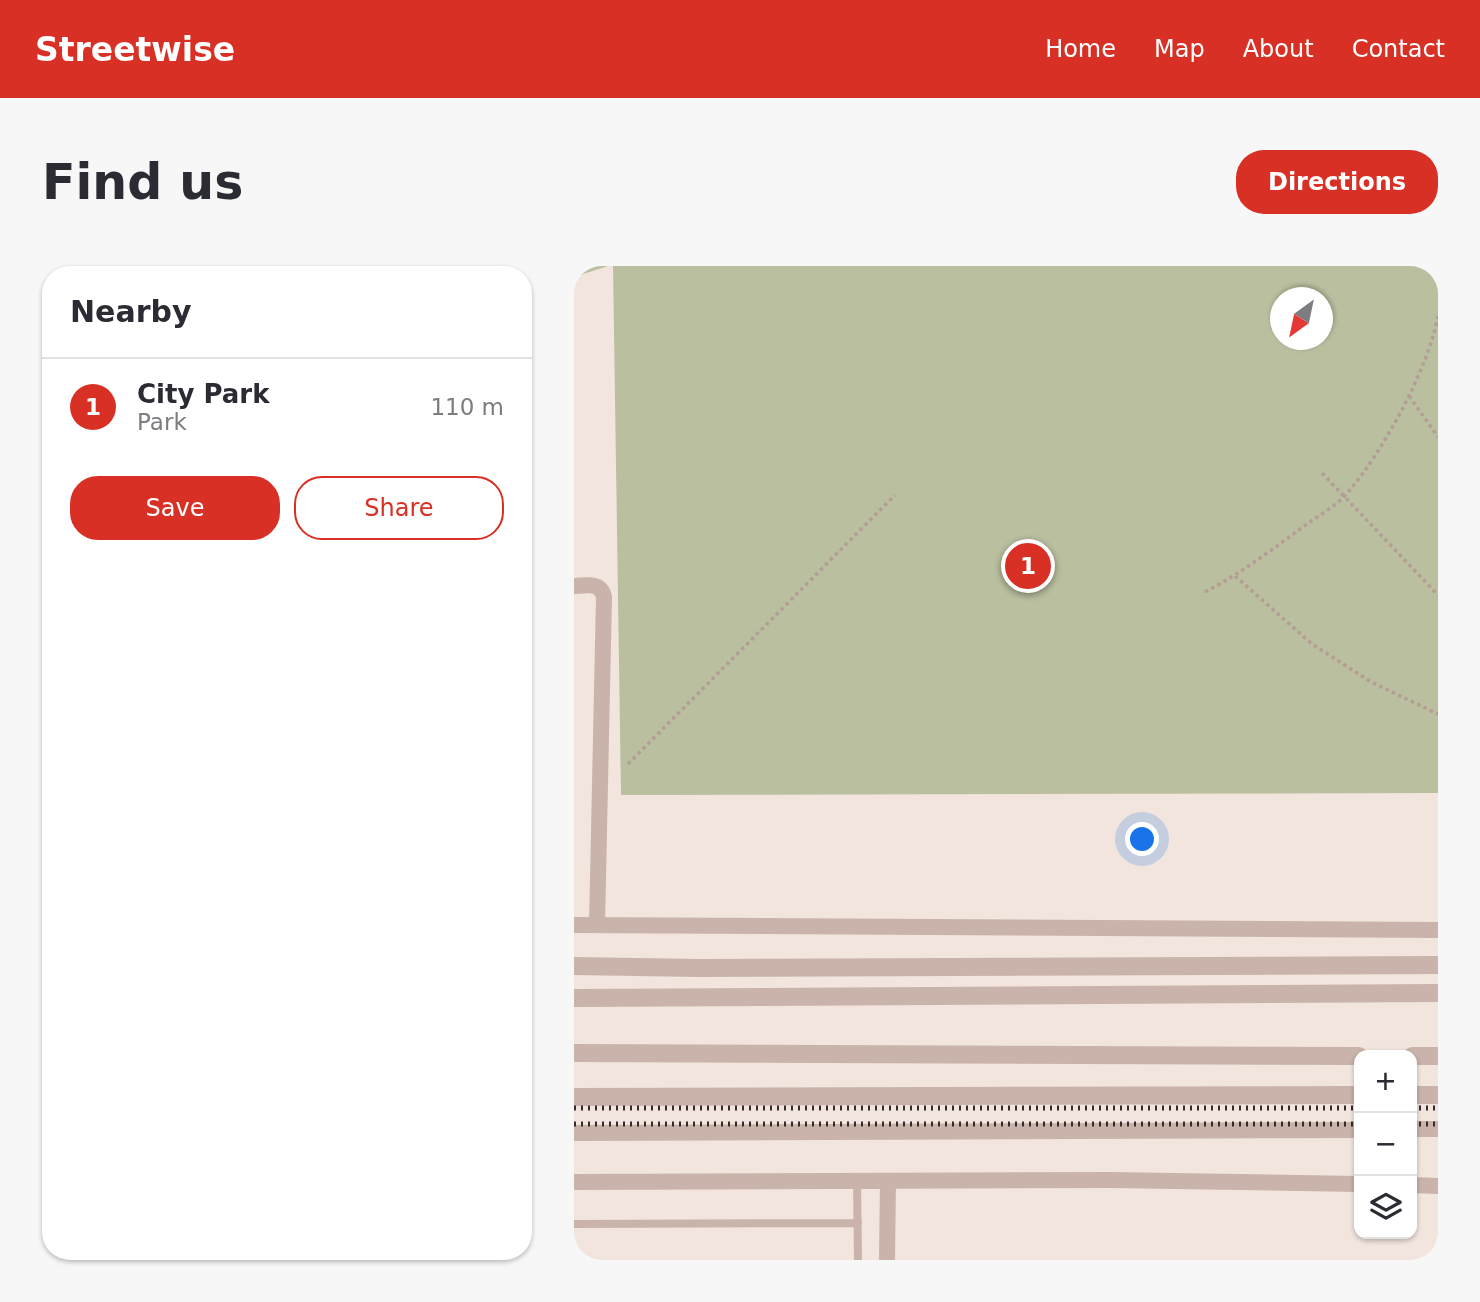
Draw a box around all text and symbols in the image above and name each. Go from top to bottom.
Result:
text: Streetwise [35,30,235,69]
text: Home [1045,35,1116,63]
text: Map [1154,35,1205,63]
text: About [1243,35,1314,63]
text: Contact [1352,35,1445,63]
button: Directions [1236,150,1438,214]
text: Find us [42,154,243,211]
north arrow [1270,287,1333,350]
text: Nearby [70,294,192,329]
text: City Park [137,379,269,409]
text: 1 [85,394,101,420]
text: 110 m [430,394,504,420]
text: Park [137,409,187,435]
button: Save [70,476,280,540]
button: Share [294,476,504,540]
pin: 1 [1005,540,1051,592]
your location [1125,822,1159,856]
map controls [1354,1050,1417,1239]
button: + [1354,1050,1417,1113]
button: − [1354,1113,1417,1176]
button: layers [1354,1176,1417,1239]

